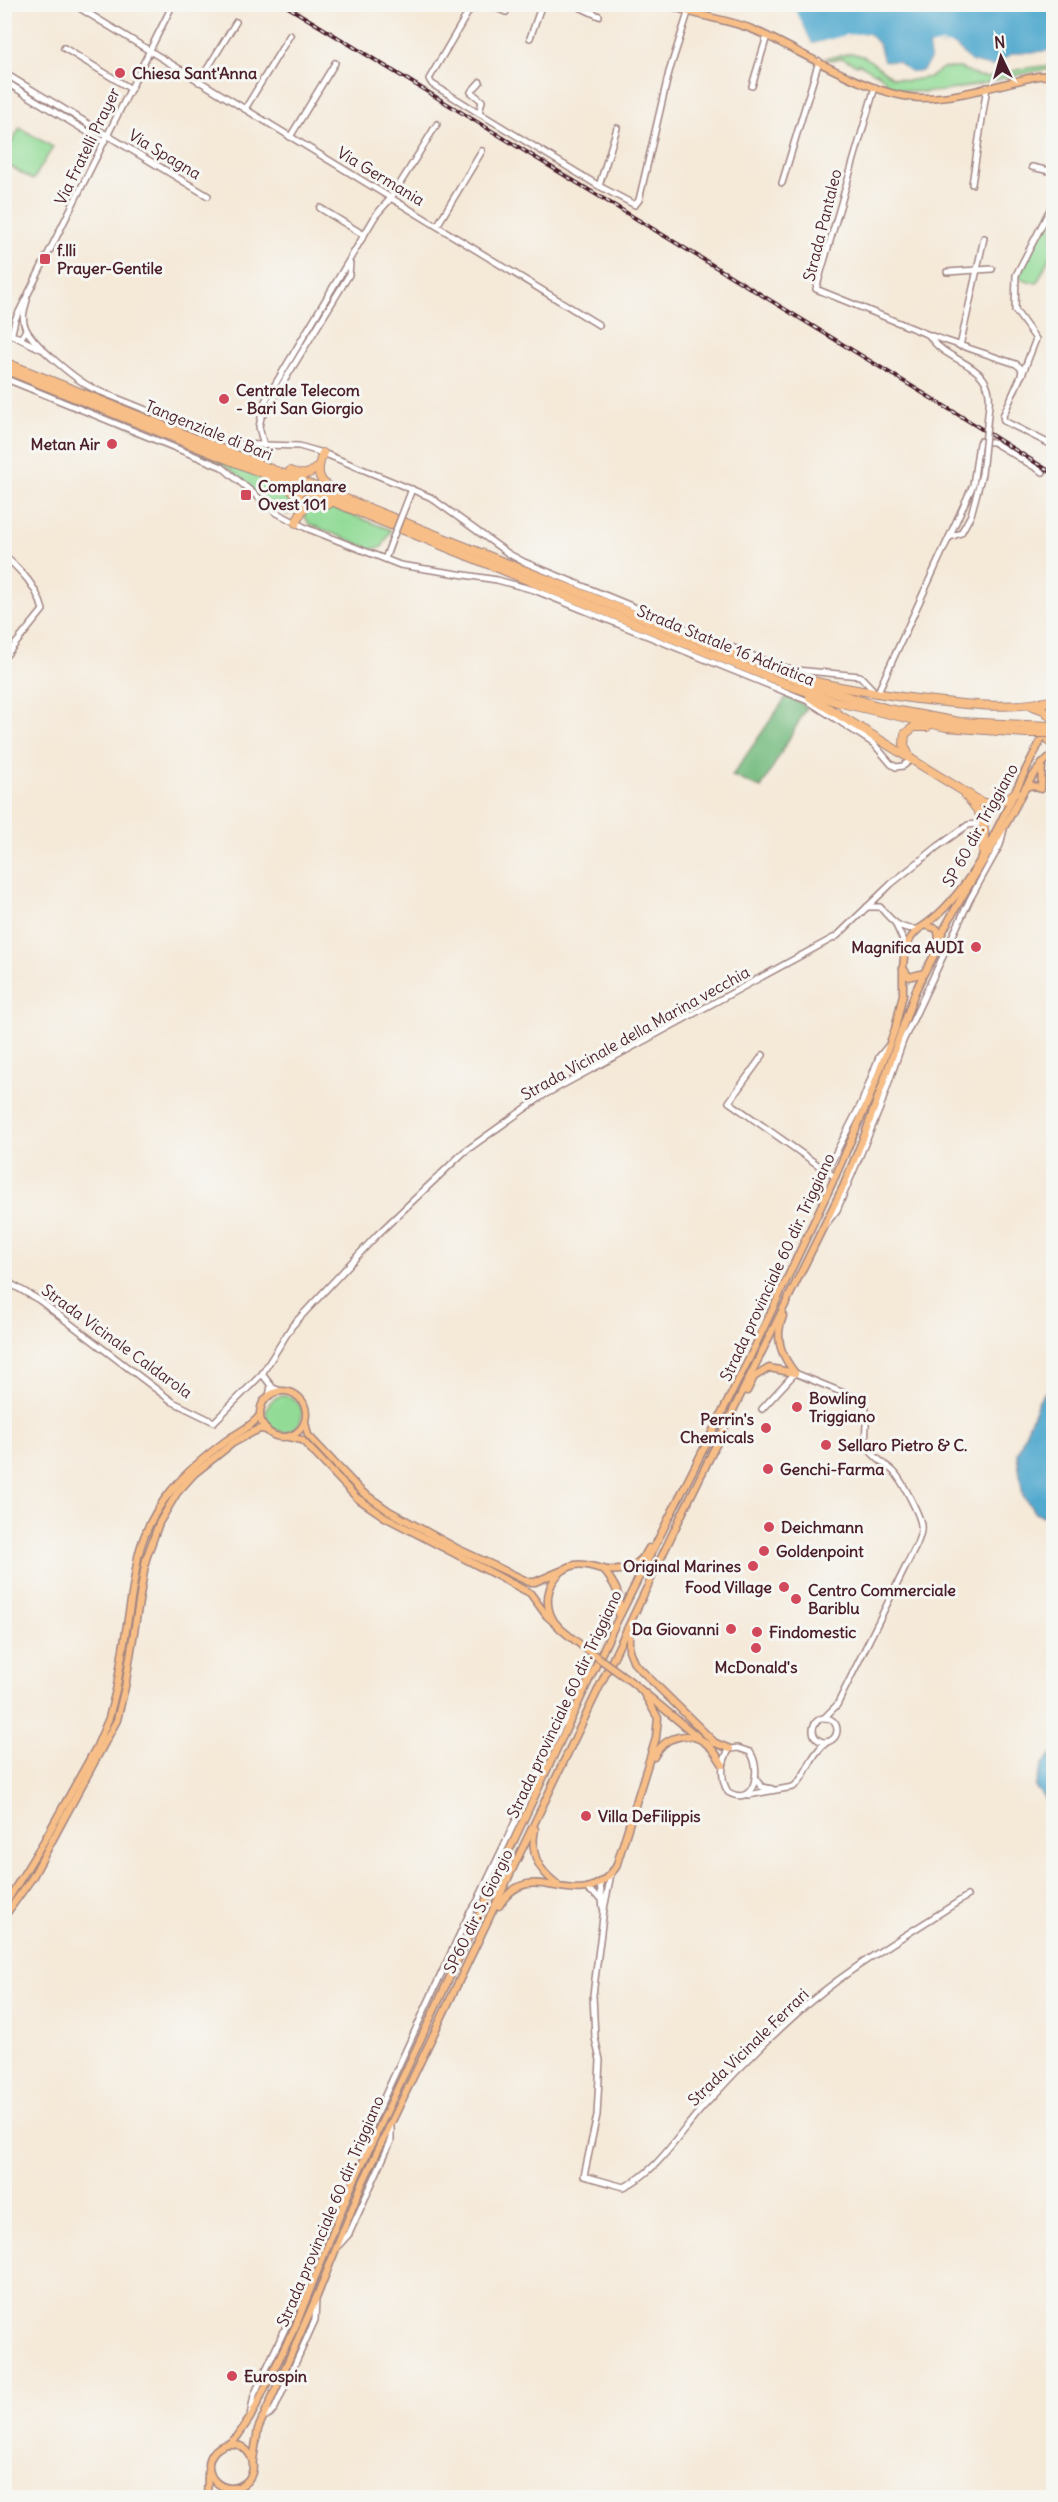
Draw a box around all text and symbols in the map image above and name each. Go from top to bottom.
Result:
north arrow [971,27,1031,87]
text: N [993,32,1006,53]
place label: Chiesa Sant'Anna [132,63,257,83]
marker: Chiesa Sant'Anna [113,66,127,80]
street label: Via Fratelli Prayer [50,84,124,208]
street label: Via Spagna [125,125,205,183]
street label: Via Germania [334,142,428,210]
street label: Strada Pantaleo [798,167,846,283]
place label: f.lli Prayer-Gentile [57,240,163,279]
marker: f.lli Prayer-Gentile [38,252,52,266]
place label: Centrale Telecom - Bari San Giorgio [236,380,363,419]
marker: Centrale Telecom - Bari San Giorgio [217,392,231,406]
street label: Tangenziale di Bari [142,395,276,465]
place label: Metan Air [31,434,100,454]
marker: Metan Air [105,437,119,451]
place label: Complanare Ovest 101 [258,476,347,514]
marker: Complanare Ovest 101 [239,488,253,502]
street label: Strada Statale 16 Adriatica [634,600,818,690]
street label: SP 60 dir. Triggiano [938,760,1022,890]
place label: Magnifica AUDI [851,937,964,958]
marker: Magnifica AUDI [969,940,983,954]
street label: Strada Vicinale della Marina vecchia [517,962,753,1104]
street label: Strada provinciale 60 dir. Triggiano [715,1150,839,1384]
street label: Strada Vicinale Caldarola [38,1280,196,1402]
place label: Bowling Triggiano [809,1388,875,1427]
marker: Bowling Triggiano [790,1400,804,1414]
place label: Perrin's Chemicals [680,1409,754,1447]
marker: Perrin's Chemicals [759,1421,773,1435]
place label: Sellaro Pietro & C. [838,1435,967,1455]
marker: Sellaro Pietro & C. [819,1438,833,1452]
place label: Genchi-Farma [780,1459,884,1479]
marker: Genchi-Farma [761,1462,775,1476]
place label: Deichmann [781,1517,864,1537]
marker: Deichmann [762,1520,776,1534]
place label: Goldenpoint [776,1541,864,1562]
marker: Goldenpoint [757,1544,771,1558]
place label: Original Marines [623,1556,741,1577]
marker: Original Marines [746,1559,760,1573]
place label: Food Village [685,1577,772,1598]
marker: Food Village [777,1580,791,1594]
place label: Centro Commerciale Bariblu [808,1580,956,1618]
street label: Strada provinciale 60 dir. Triggiano [502,1587,626,1821]
marker: Centro Commerciale Bariblu [789,1592,803,1606]
place label: Da Giovanni [632,1619,719,1639]
marker: Da Giovanni [724,1622,738,1636]
place label: Findomestic [769,1622,856,1642]
marker: Findomestic [750,1625,764,1639]
marker: McDonald's [749,1641,763,1655]
place label: McDonald's [715,1657,797,1677]
place label: Villa DeFilippis [598,1806,701,1827]
marker: Villa DeFilippis [579,1809,593,1823]
street label: SP60 dir. S. Giorgio [439,1846,517,1976]
street label: Strada Vicinale Ferrari [683,1984,813,2110]
street label: Strada provinciale 60 dir. Triggiano [272,2092,388,2330]
place label: Eurospin [244,2366,307,2387]
marker: Eurospin [225,2369,239,2383]

